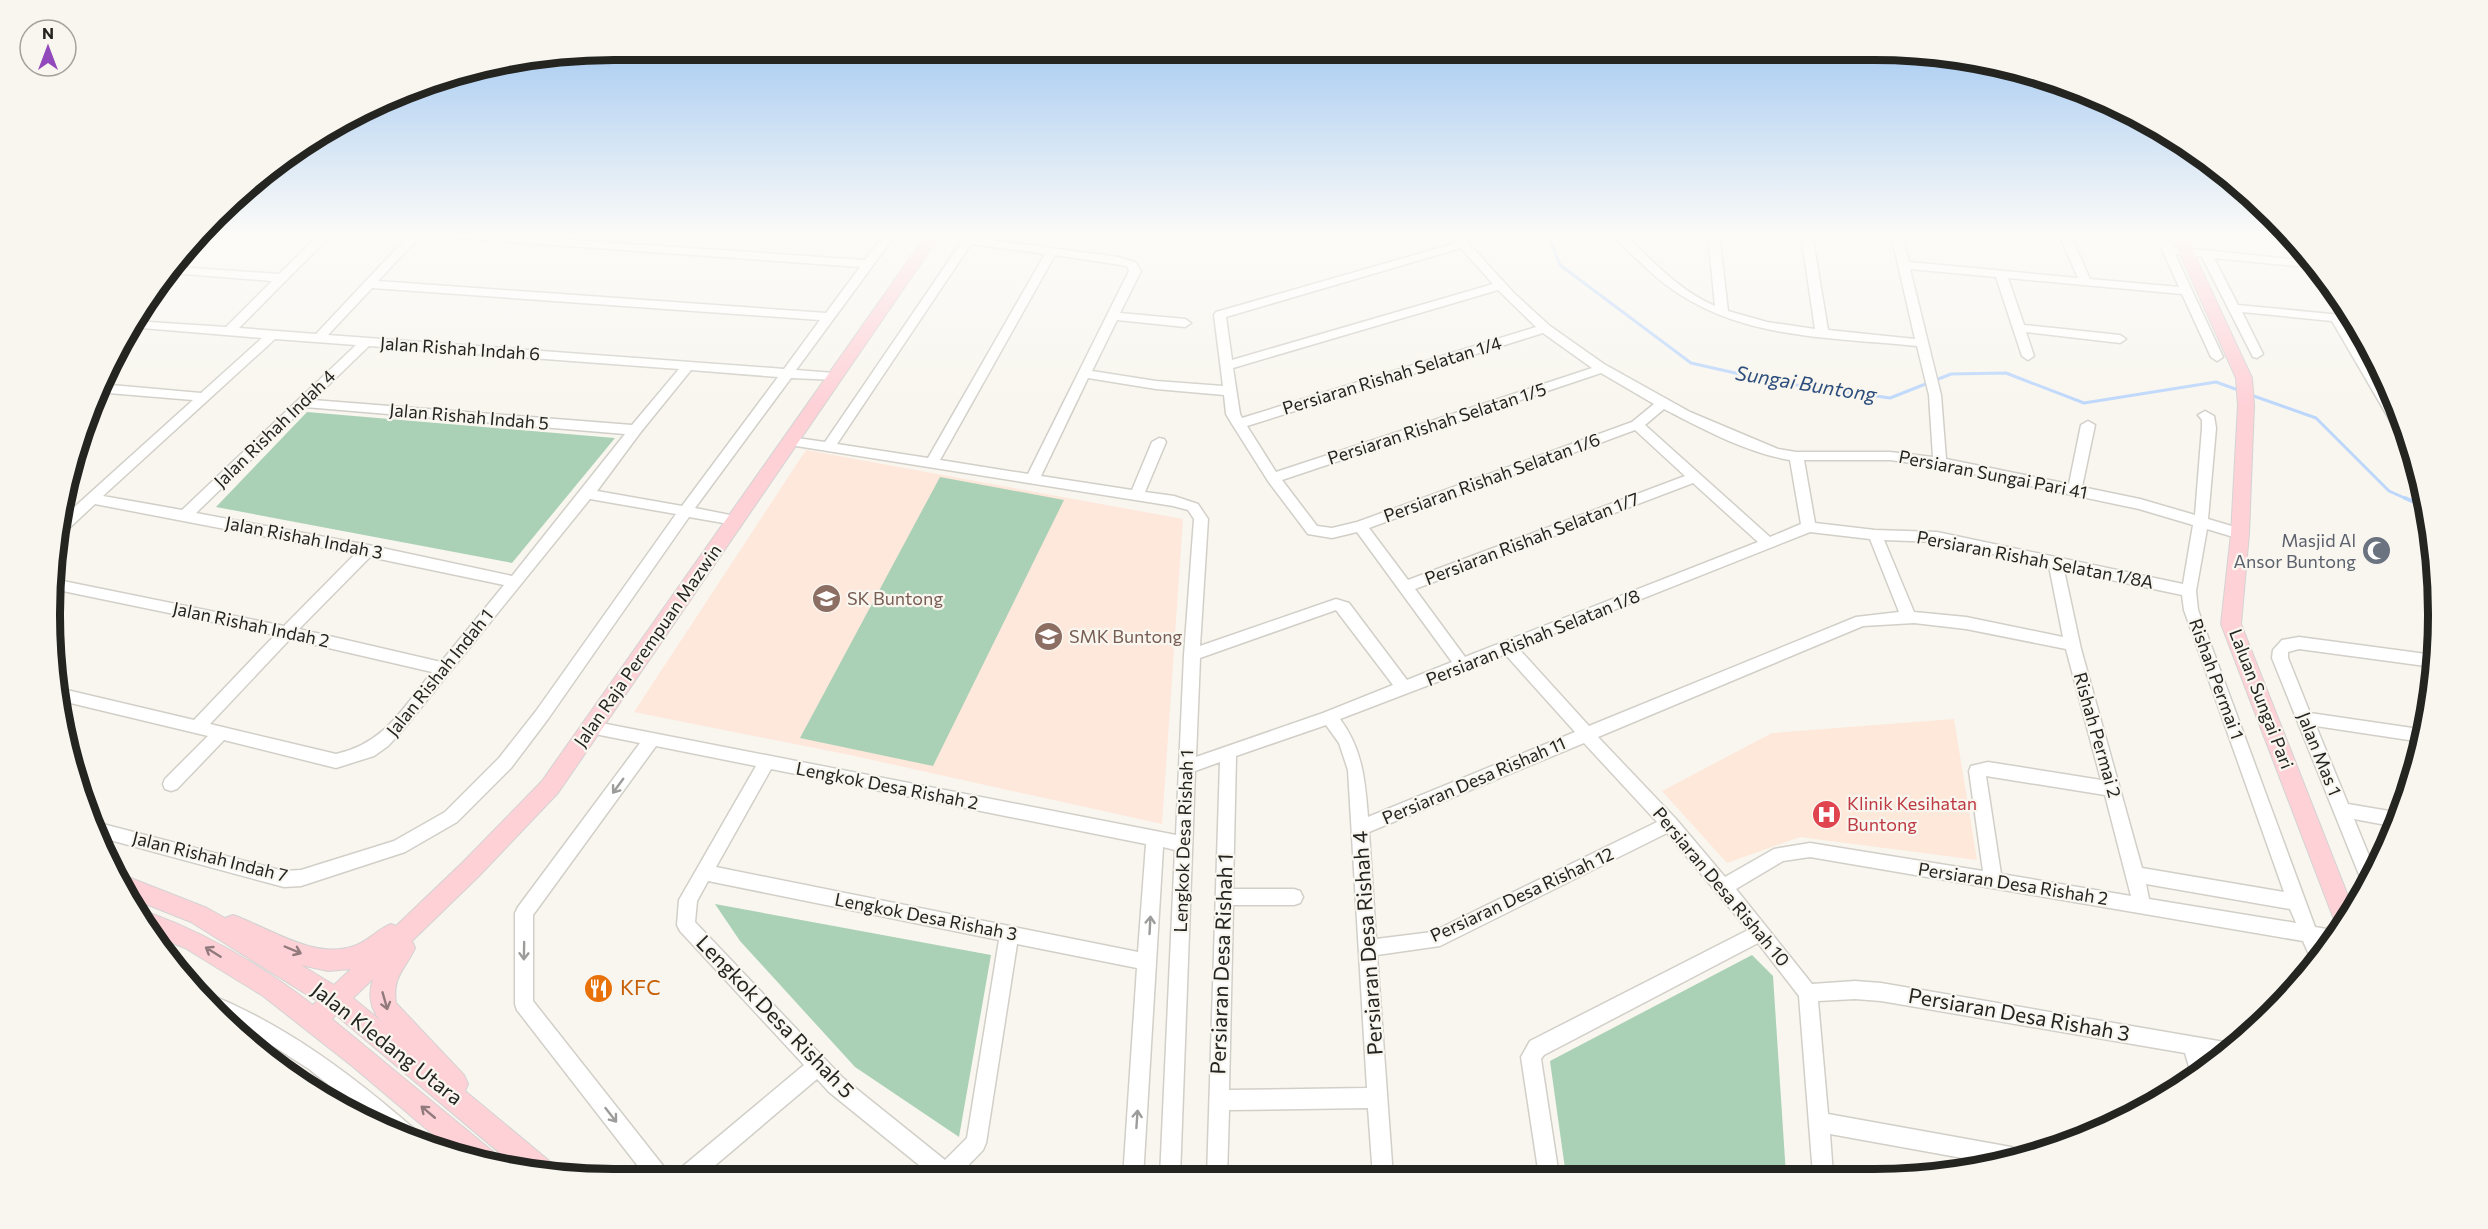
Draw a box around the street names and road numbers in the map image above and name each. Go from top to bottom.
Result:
street label: Jalan Rishah Indah 6 [379,331,541,365]
street label: Persiaran Rishah Selatan 1/4 [1280,331,1504,419]
street label: Jalan Rishah Indah 4 [209,364,340,492]
street label: Persiaran Rishah Selatan 1/5 [1324,377,1549,469]
street label: Jalan Rishah Indah 5 [388,398,550,434]
street label: Persiaran Rishah Selatan 1/6 [1380,428,1603,527]
street label: Persiaran Sungai Pari 41 [1897,445,2089,503]
street label: Persiaran Rishah Selatan 1/7 [1421,487,1642,589]
street label: Jalan Rishah Indah 3 [224,511,385,563]
street label: Persiaran Rishah Selatan 1/8A [1915,525,2156,593]
street label: Jalan Raja Perempuan Mazwin [569,540,726,751]
street label: Persiaran Rishah Selatan 1/8 [1422,584,1643,690]
street label: Jalan Rishah Indah 2 [171,597,332,651]
street label: Jalan Rishah Indah 1 [381,604,497,740]
street label: Rishah Permai 1 [2185,615,2249,742]
street label: Laluan Sungai Pari [2225,626,2299,772]
street label: Rishah Permai 2 [2070,670,2126,800]
street label: Jalan Mas 1 [2293,709,2347,799]
street label: Persiaran Desa Rishah 11 [1378,731,1569,829]
street label: Lengkok Desa Rishah 1 [1169,749,1197,933]
street label: Lengkok Desa Rishah 2 [794,757,980,814]
street label: Persiaran Desa Rishah 10 [1649,802,1795,971]
street label: Jalan Rishah Indah 7 [130,826,290,886]
street label: Persiaran Desa Rishah 4 [1346,830,1387,1056]
street label: Persiaran Desa Rishah 12 [1426,842,1617,946]
street label: Persiaran Desa Rishah 1 [1204,853,1237,1075]
street label: Persiaran Desa Rishah 2 [1917,857,2110,909]
street label: Lengkok Desa Rishah 3 [833,888,1019,945]
street label: Lengkok Desa Rishah 5 [692,929,860,1103]
street label: Jalan Kledang Utara [307,976,468,1110]
street label: Persiaran Desa Rishah 3 [1907,982,2132,1045]

